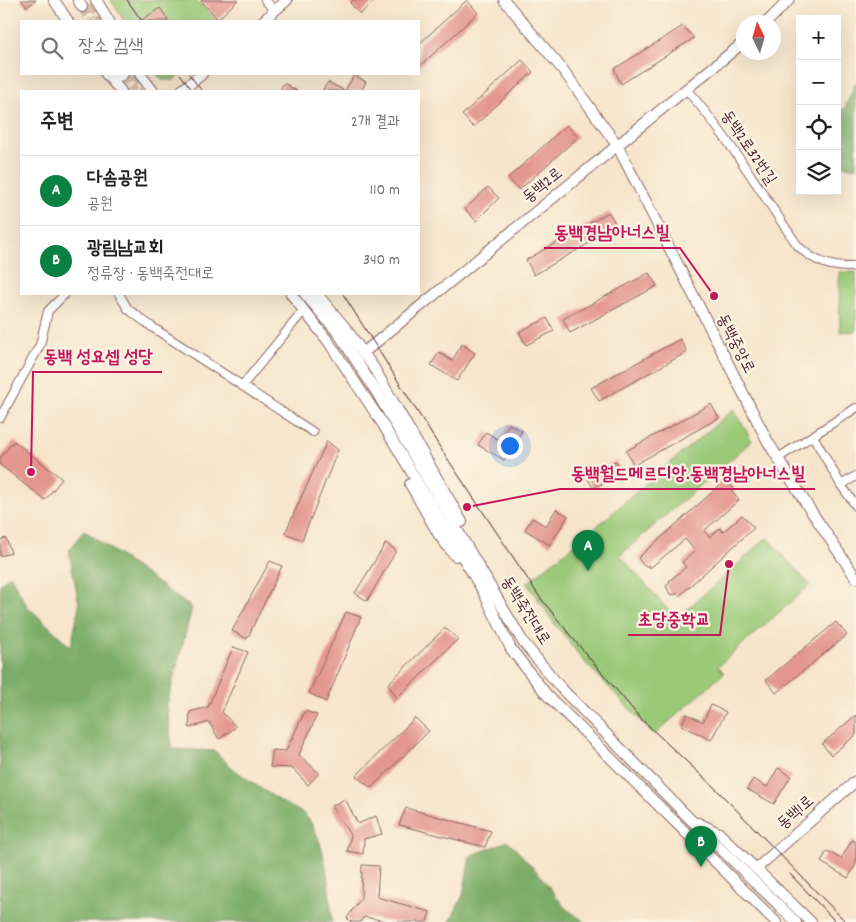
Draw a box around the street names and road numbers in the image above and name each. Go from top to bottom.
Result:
street label: 동백2로32번길 [715,106,781,190]
street label: 동백2로 [518,163,568,209]
street label: 동백중앙로 [710,310,760,378]
street label: 동백죽전대로 [495,572,555,650]
street label: 동백1로 [773,790,819,836]

